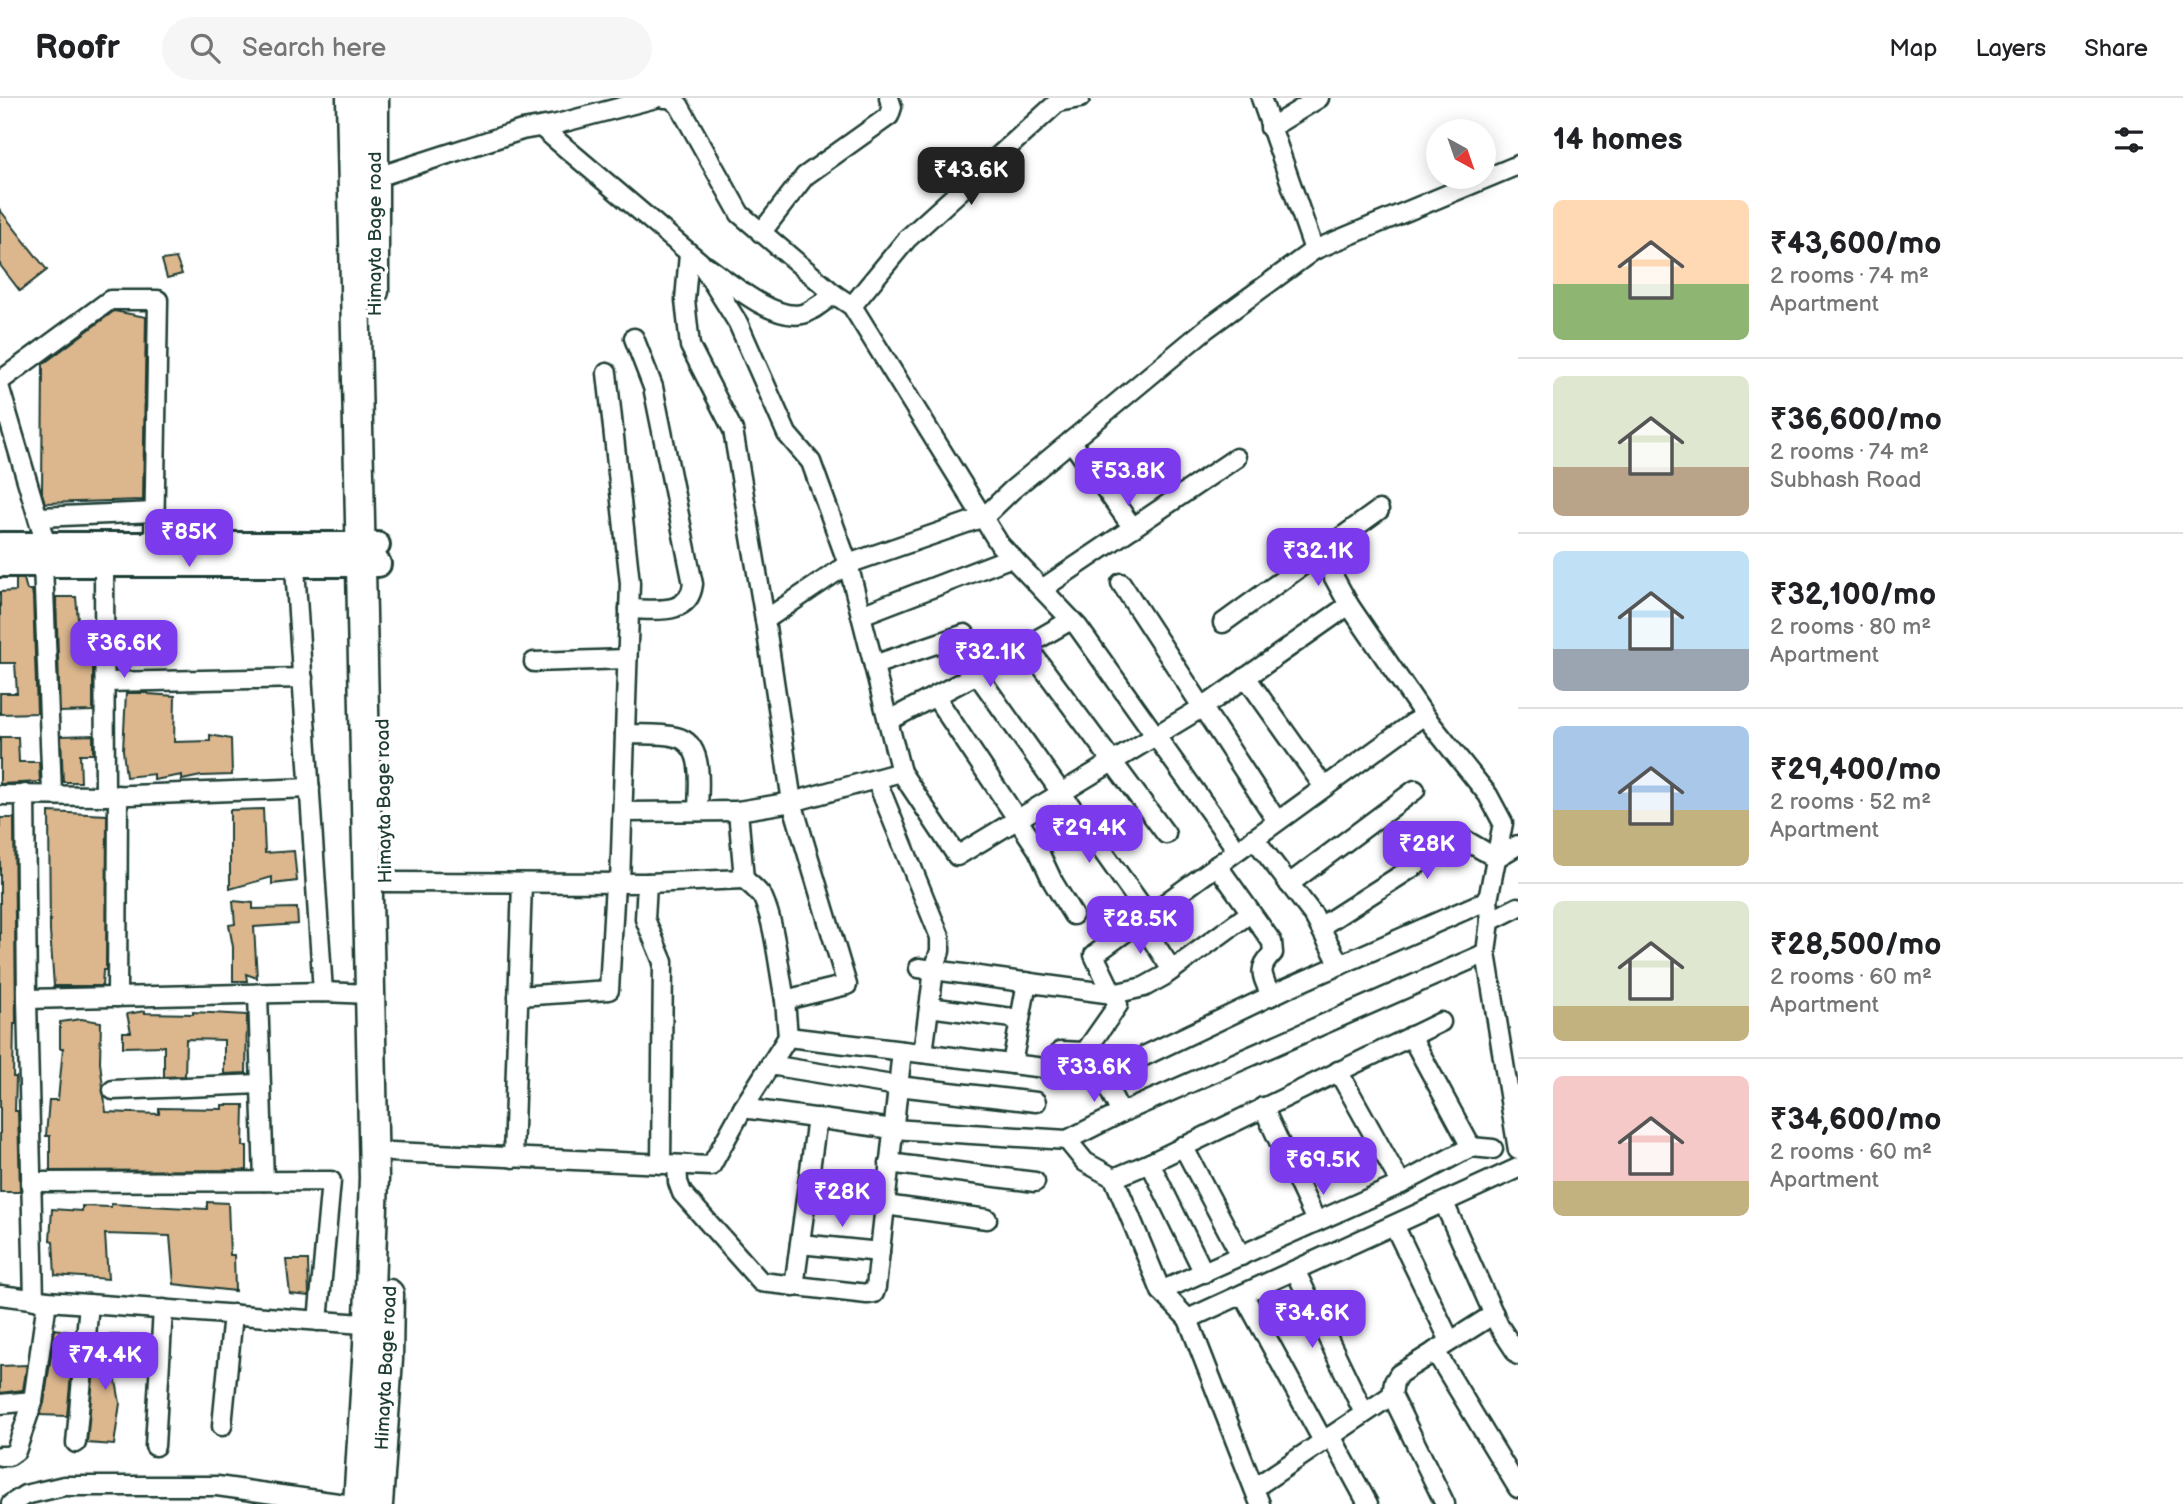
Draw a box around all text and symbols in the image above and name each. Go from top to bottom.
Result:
search box [162,17,652,80]
text: Roofr [35,28,120,68]
icon: search [186,29,224,67]
text: Search here [242,33,386,64]
text: Map [1889,34,1937,63]
text: Layers [1975,34,2046,63]
text: Share [2084,34,2148,63]
north arrow [1426,119,1496,189]
map controls [1426,119,1496,189]
icon: filters [2110,121,2148,159]
text: 14 homes [1553,122,1682,158]
pin: ₹43.6K [914,148,1028,207]
street label: Himayta Bage road [364,152,387,316]
text: ₹43.6K [934,156,1008,184]
text: ₹43,600/mo [1770,226,1941,262]
icon: home [1609,228,1693,312]
text: 2 rooms · 74 m² [1770,262,1929,290]
text: Apartment [1770,290,1879,318]
text: ₹36,600/mo [1770,402,1942,438]
icon: home [1609,404,1693,488]
text: 2 rooms · 74 m² [1770,438,1929,466]
pin: ₹53.8K [1071,448,1185,508]
text: ₹53.8K [1091,457,1165,485]
text: Subhash Road [1770,466,1921,494]
pin: ₹85K [148,510,230,569]
text: ₹85K [161,518,217,546]
pin: ₹32.1K [1261,528,1375,588]
text: ₹32.1K [1283,537,1353,565]
text: ₹32,100/mo [1770,577,1936,613]
icon: home [1609,579,1693,663]
text: 2 rooms · 80 m² [1770,613,1931,641]
pin: ₹36.6K [67,620,181,680]
text: ₹36.6K [86,629,162,657]
pin: ₹32.1K [933,630,1047,689]
text: ₹32.1K [955,638,1025,666]
text: Apartment [1770,641,1879,669]
street label: Himayta Bage road [372,718,397,883]
text: ₹29,400/mo [1770,752,1941,788]
icon: home [1609,754,1693,838]
text: 2 rooms · 52 m² [1770,788,1931,816]
pin: ₹29.4K [1032,806,1146,865]
text: ₹29.4K [1052,814,1126,842]
text: Apartment [1770,816,1879,844]
pin: ₹28K [1386,822,1468,881]
text: ₹28K [1399,830,1455,858]
pin: ₹28.5K [1083,896,1197,956]
text: ₹28.5K [1103,905,1177,933]
text: ₹28,500/mo [1770,927,1941,963]
icon: home [1609,929,1693,1013]
text: 2 rooms · 60 m² [1770,963,1932,991]
text: Apartment [1770,991,1879,1019]
pin: ₹33.6K [1037,1044,1151,1104]
text: ₹33.6K [1057,1053,1131,1081]
text: ₹34,600/mo [1770,1102,1941,1138]
icon: home [1609,1104,1693,1188]
pin: ₹69.5K [1266,1138,1380,1197]
text: 2 rooms · 60 m² [1770,1138,1932,1166]
text: ₹69.5K [1286,1146,1360,1174]
text: Apartment [1770,1166,1879,1194]
pin: ₹28K [801,1170,883,1229]
text: ₹28K [814,1178,870,1206]
street label: Himayta Bage road [371,1285,402,1451]
pin: ₹34.6K [1255,1290,1369,1350]
text: ₹34.6K [1275,1299,1349,1327]
pin: ₹74.4K [48,1332,162,1392]
text: ₹74.4K [68,1341,142,1369]

